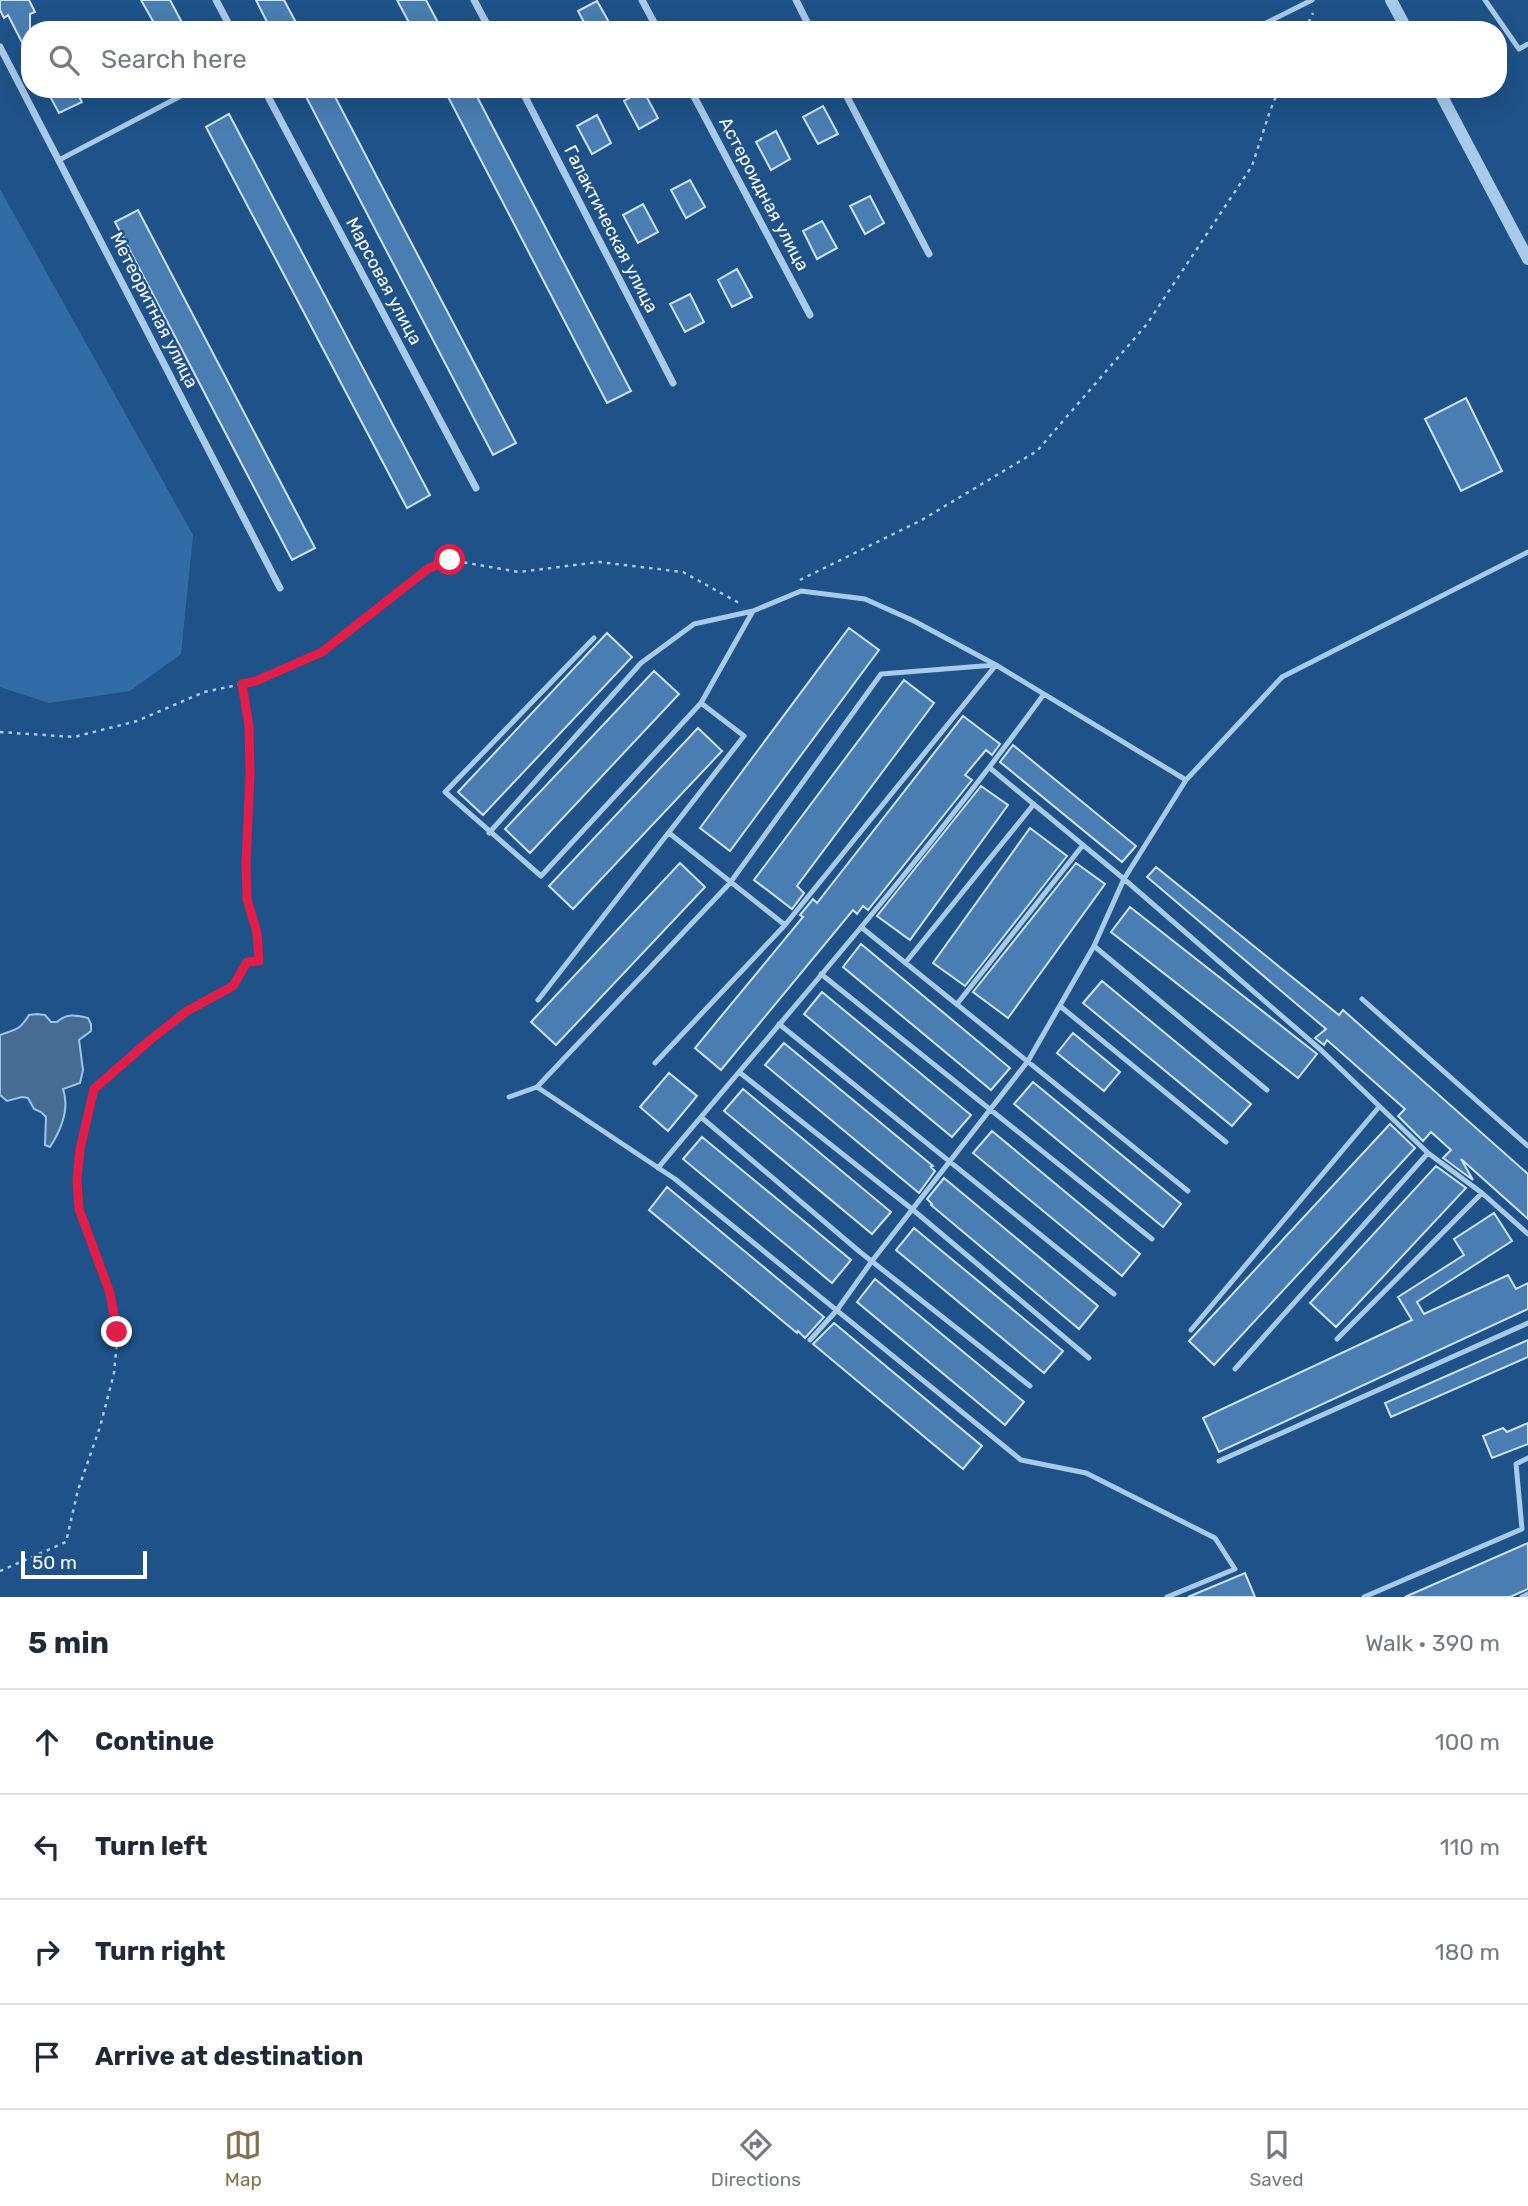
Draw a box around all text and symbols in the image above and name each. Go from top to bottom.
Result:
search box [21,21,1507,98]
icon: search [45,41,83,79]
text: Search here [101,44,247,75]
street label: Астероидная улица [714,113,814,275]
street label: Галактическая улица [559,142,663,316]
street label: Марсовая улица [341,213,427,349]
street label: Метеоритная улица [105,228,203,392]
route start [434,544,465,575]
route end [101,1316,132,1347]
scale bar [21,1548,147,1580]
text: 50 m [32,1551,77,1574]
text: 5 min [28,1625,109,1661]
text: Walk · 390 m [1365,1629,1500,1657]
icon: ahead [28,1723,66,1761]
text: Continue [95,1726,214,1757]
text: 100 m [1435,1728,1500,1756]
icon: left [28,1828,66,1866]
text: Turn left [95,1831,207,1862]
text: 110 m [1440,1833,1500,1861]
icon: right [28,1933,66,1971]
text: Turn right [95,1936,225,1967]
text: 180 m [1435,1938,1500,1966]
icon: arrive [28,2038,66,2076]
text: Arrive at destination [95,2041,363,2072]
tab: Map [224,2126,262,2191]
tab: Directions [711,2126,801,2191]
tab: Saved [1249,2126,1304,2191]

